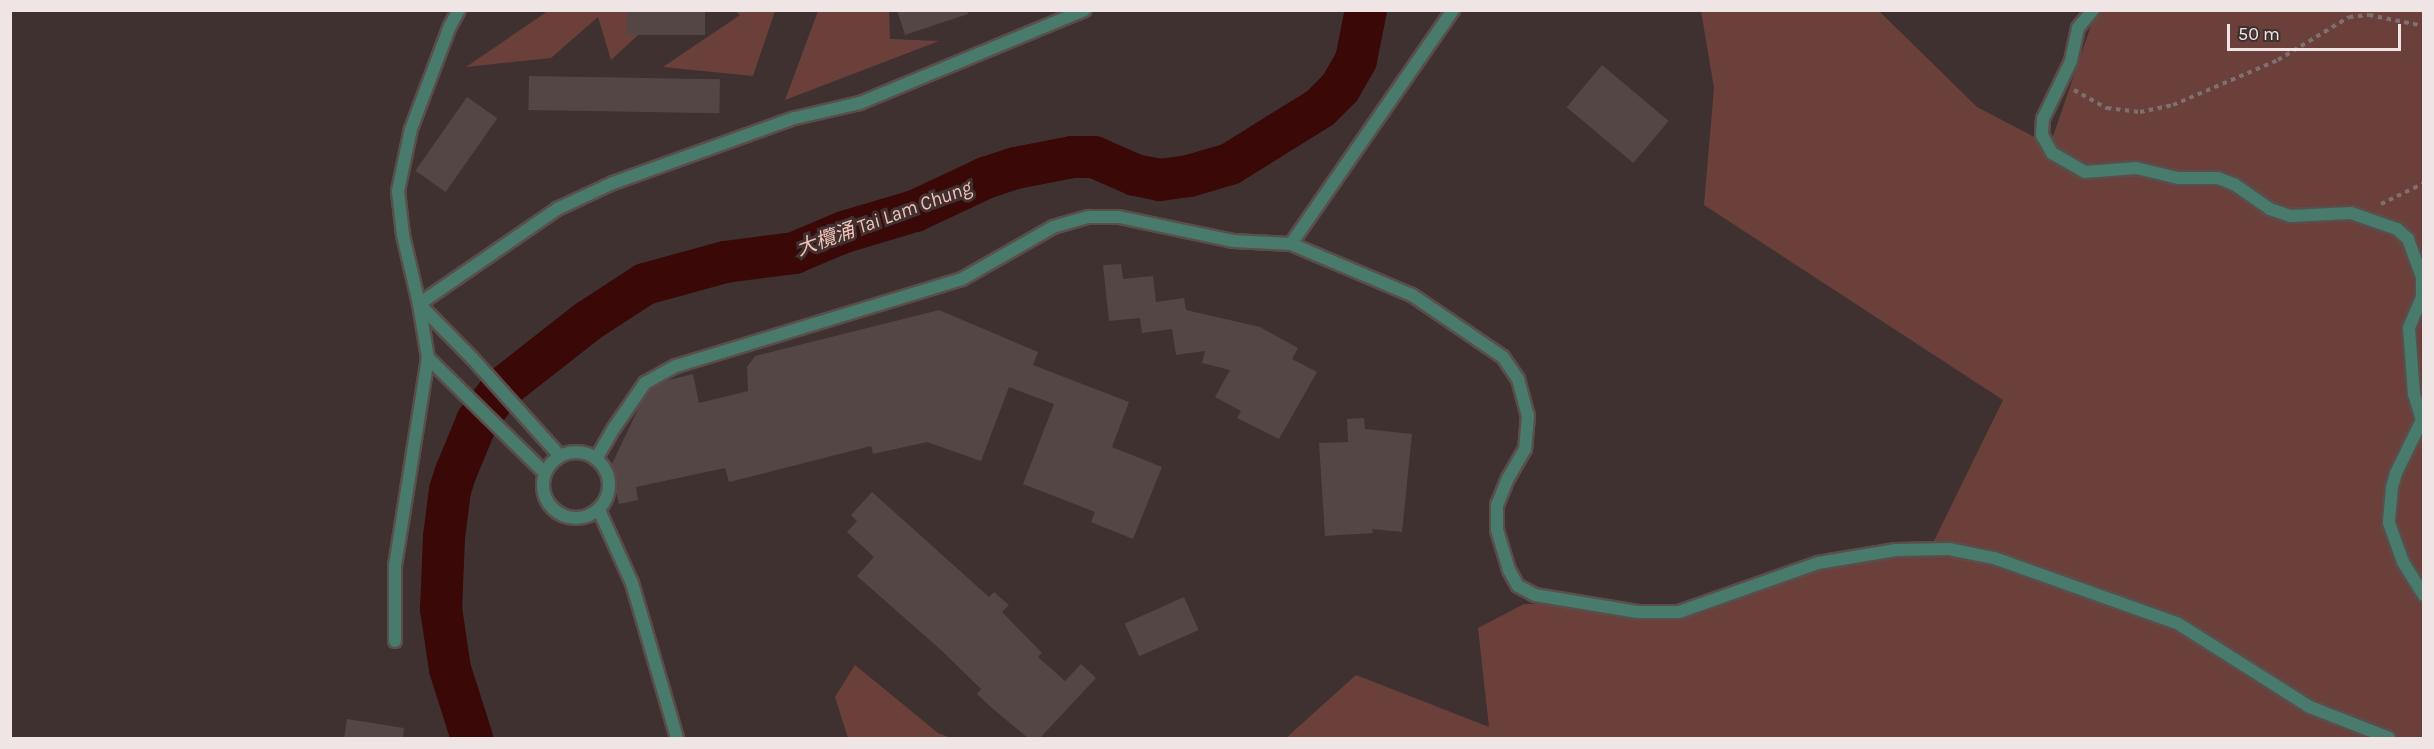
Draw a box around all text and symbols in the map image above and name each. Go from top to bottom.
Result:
scale bar [2230,12,2404,50]
text: 50 m [2238,23,2280,45]
water label: 大欖涌 Tai Lam Chung [793,175,975,261]

